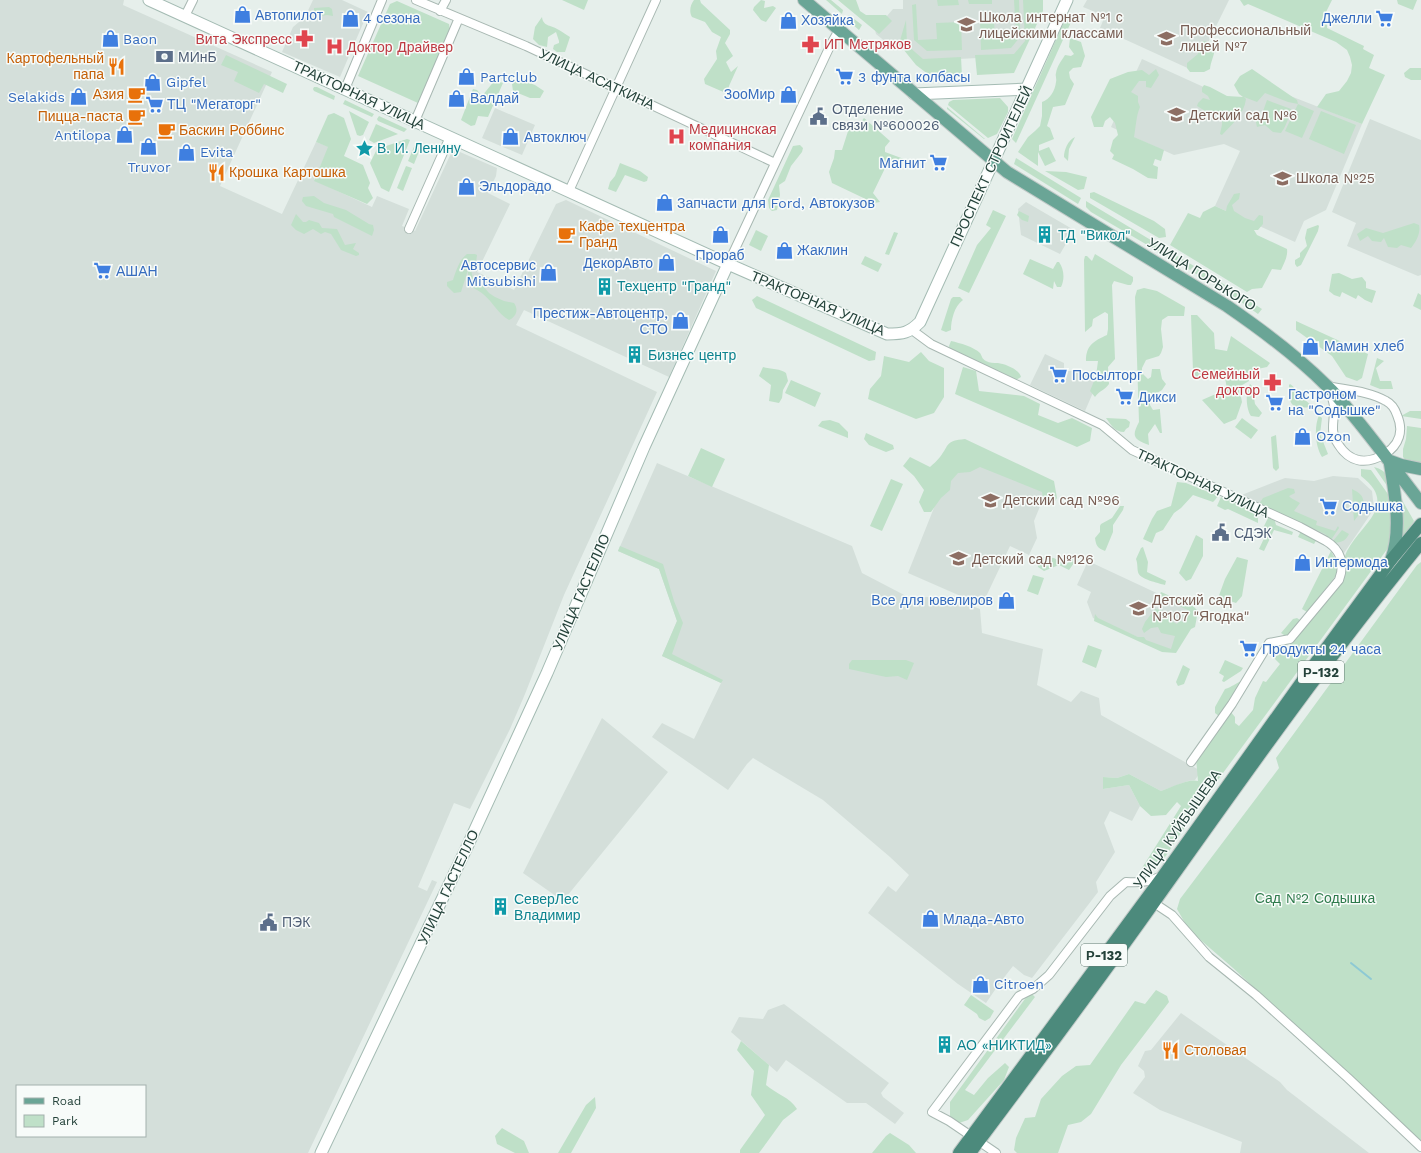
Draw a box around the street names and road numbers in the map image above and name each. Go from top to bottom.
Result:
street label: УЛИЦА АСАТКИНА [537,45,658,113]
street label: ТРАКТОРНАЯ УЛИЦА [290,57,428,133]
street label: ПРОСПЕКТ СТРОИТЕЛЕЙ [946,83,1035,249]
street label: УЛИЦА ГОРЬКОГО [1145,234,1259,314]
street label: ТРАКТОРНАЯ УЛИЦА [748,267,888,339]
street label: ТРАКТОРНАЯ УЛИЦА [1134,445,1272,521]
street label: УЛИЦА ГАСТЕЛЛО [549,531,613,652]
road number: Р-132 [1298,661,1344,683]
street label: УЛИЦА КУЙБЫШЕВА [1129,765,1224,891]
street label: УЛИЦА ГАСТЕЛЛО [414,827,482,947]
road number: Р-132 [1081,944,1127,966]

